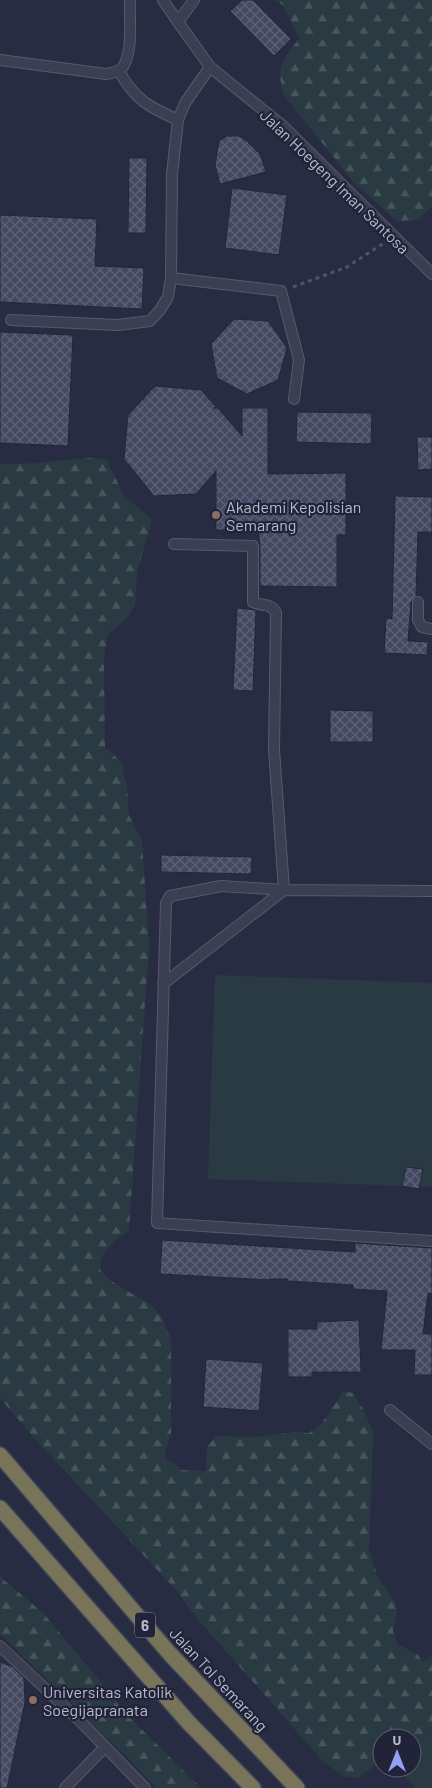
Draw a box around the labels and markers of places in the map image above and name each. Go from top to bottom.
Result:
place label: Akademi Kepolisian Semarang [226,497,361,534]
marker: Akademi Kepolisian Semarang [210,509,222,521]
place label: Universitas Katolik Soegijapranata [43,1682,172,1719]
marker: Universitas Katolik Soegijapranata [27,1694,39,1706]

